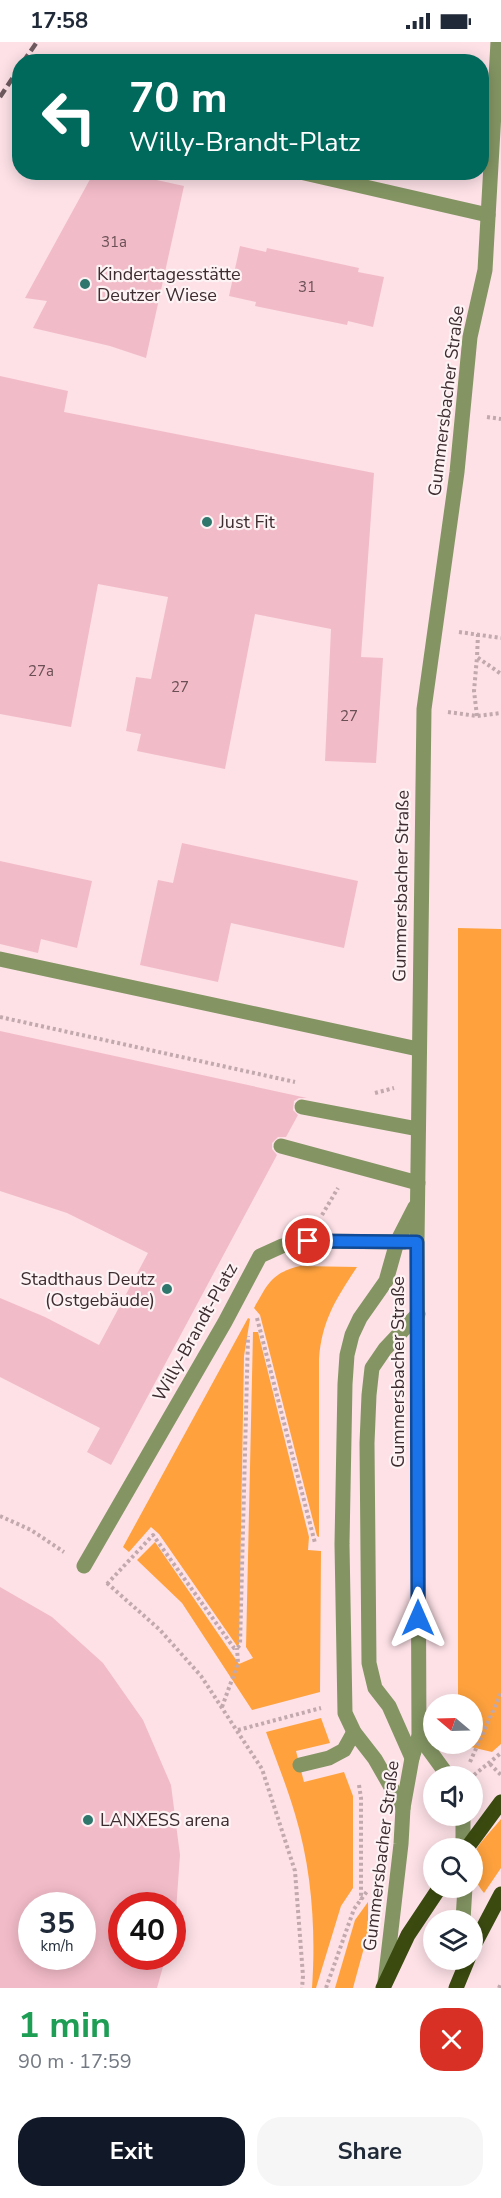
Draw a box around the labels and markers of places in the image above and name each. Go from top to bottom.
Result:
place label: Kindertagesstätte Deutzer Wiese [97,262,241,307]
marker: Kindertagesstätte Deutzer Wiese [78,277,92,291]
place label: Just Fit [218,510,275,534]
marker: Just Fit [200,515,214,529]
pin [282,1215,333,1266]
place label: Stadthaus Deutz (Ostgebäude) [21,1267,155,1312]
marker: Stadthaus Deutz (Ostgebäude) [160,1282,174,1296]
place label: LANXESS arena [100,1808,230,1832]
marker: LANXESS arena [81,1813,95,1827]

